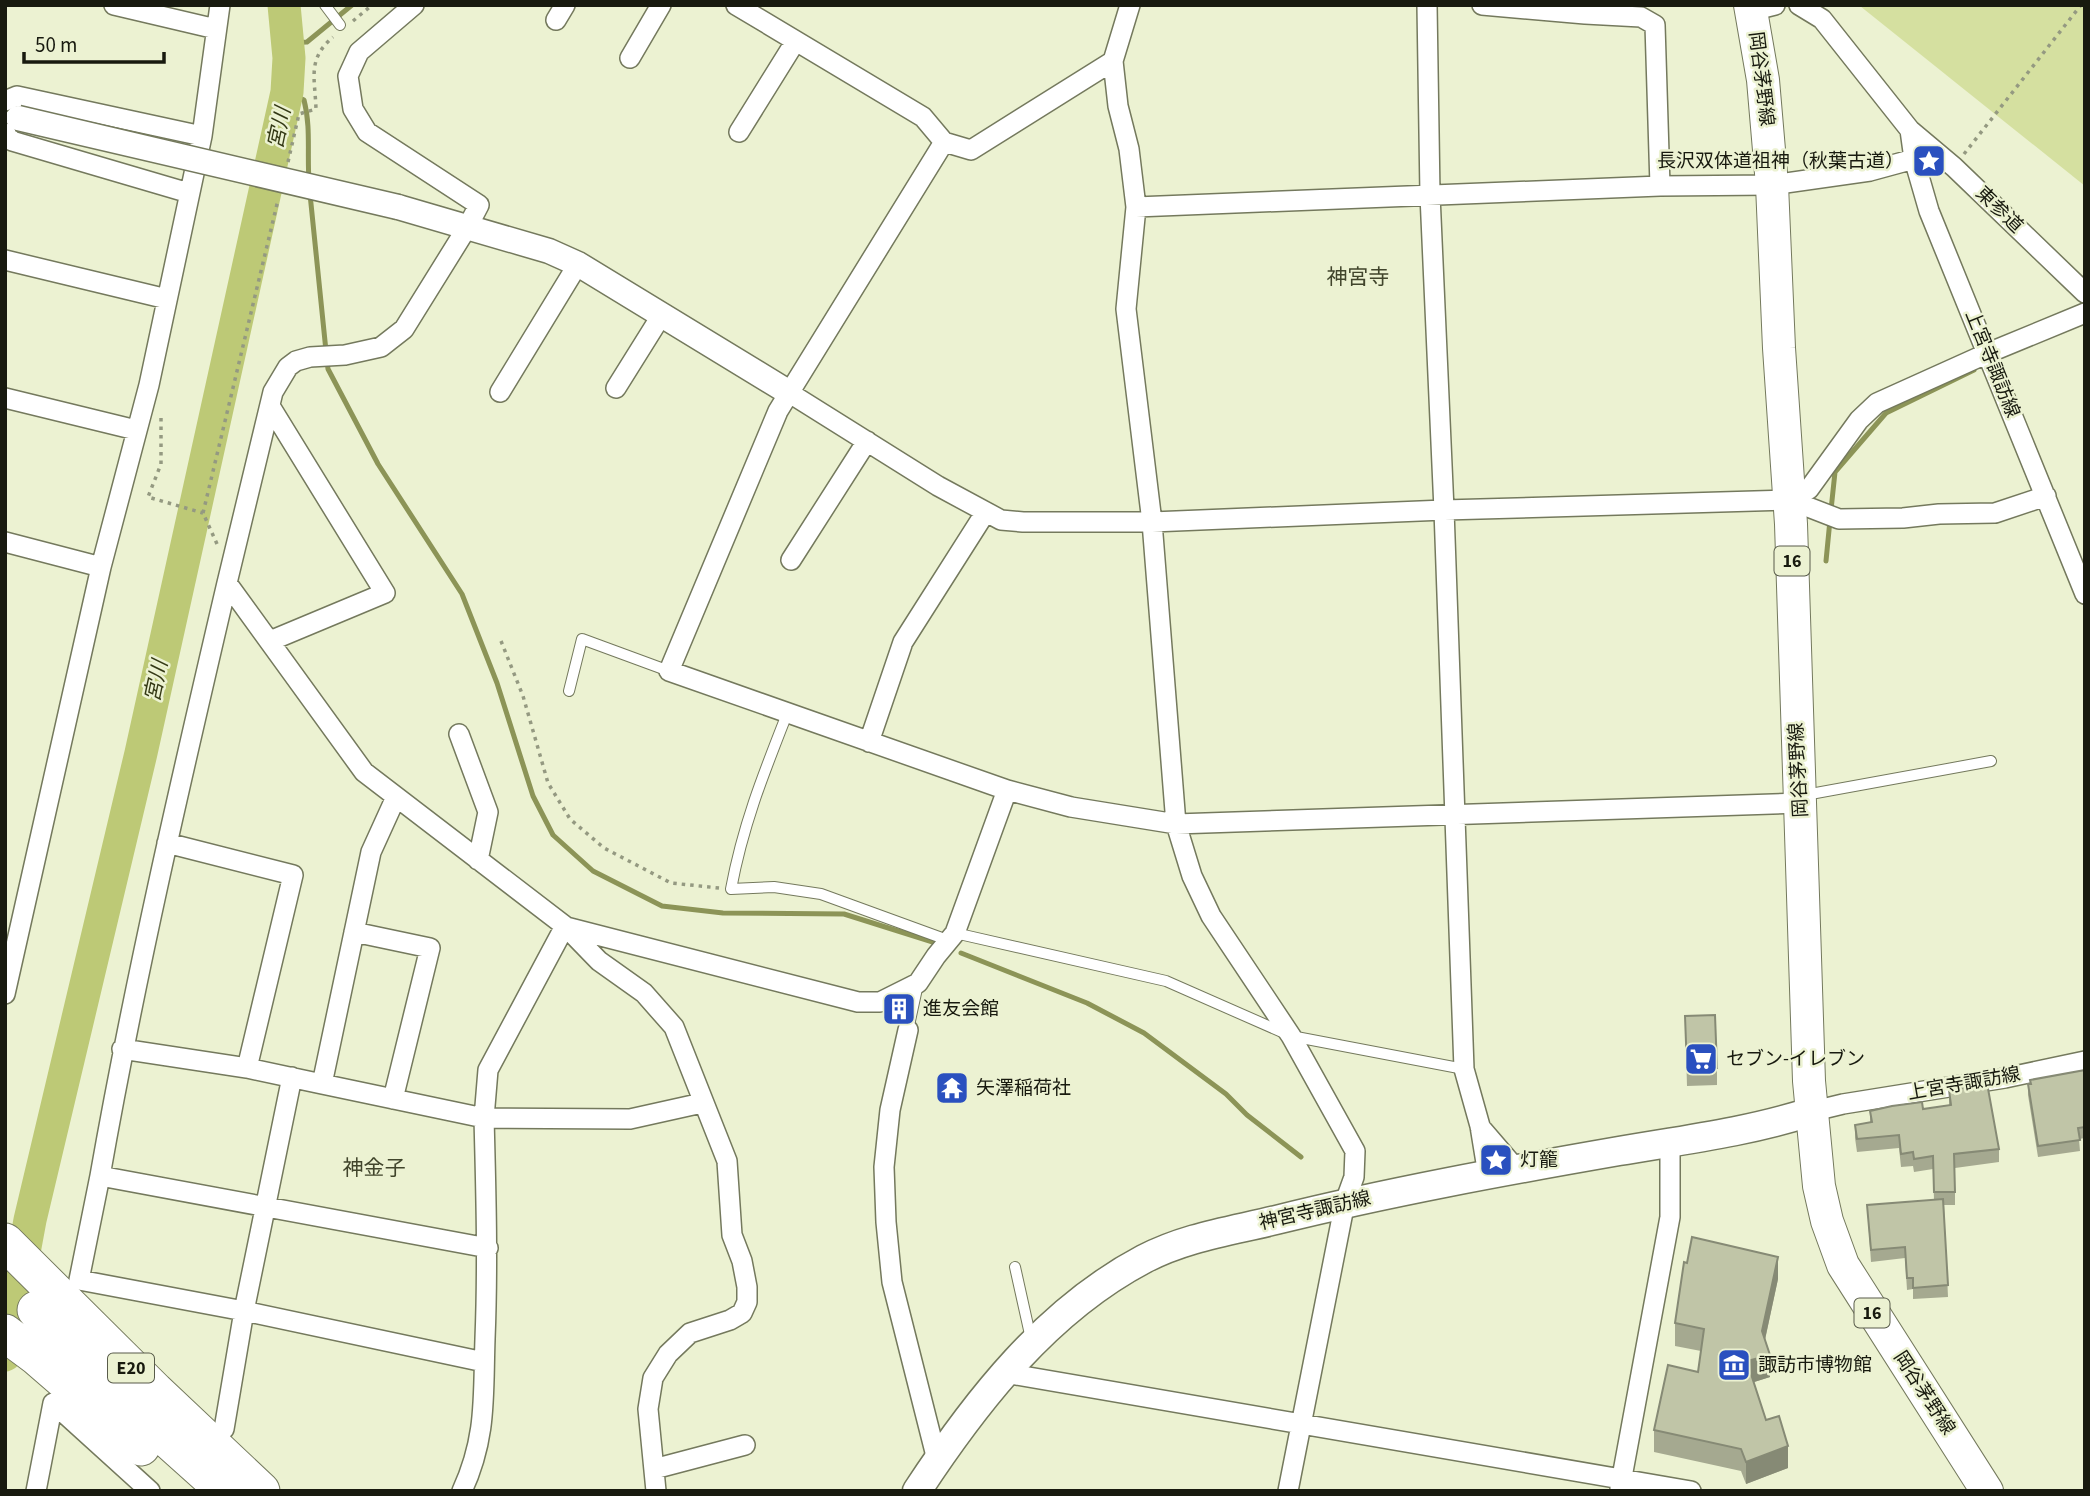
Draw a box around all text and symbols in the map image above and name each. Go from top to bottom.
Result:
scale bar [24,21,164,65]
text: 50 m [35,30,77,60]
street label: 岡谷茅野線 [1742,30,1780,128]
water label: 宮川 [260,102,298,152]
place icon: 長沢双体道祖神（秋葉古道） [1910,142,1948,180]
place label: 長沢双体道祖神（秋葉古道） [1657,148,1904,175]
street label: 東参道 [1969,180,2029,240]
district label: 神宮寺 [1327,262,1390,292]
street label: 上宮寺諏訪線 [1958,306,2026,422]
road number: 16 [1774,546,1810,576]
water label: 宮川 [137,655,175,705]
street label: 岡谷茅野線 [1783,722,1815,818]
building icon: 進友会館 [880,990,918,1028]
place label: 進友会館 [923,996,999,1023]
supermarket icon: セブン-イレブン [1682,1040,1720,1078]
place label: セブン-イレブン [1726,1046,1865,1073]
street label: 上宮寺諏訪線 [1906,1061,2022,1107]
temple icon: 矢澤稲荷社 [933,1069,971,1107]
place label: 矢澤稲荷社 [976,1075,1071,1102]
place icon: 灯籠 [1477,1141,1515,1179]
place label: 灯籠 [1520,1147,1558,1174]
district label: 神金子 [343,1153,406,1183]
street label: 神宮寺諏訪線 [1256,1185,1374,1237]
road number: 16 [1854,1298,1890,1328]
museum icon: 諏訪市博物館 [1715,1346,1753,1384]
street label: 岡谷茅野線 [1887,1346,1961,1440]
place label: 諏訪市博物館 [1758,1352,1872,1379]
road number: E20 [108,1353,154,1382]

